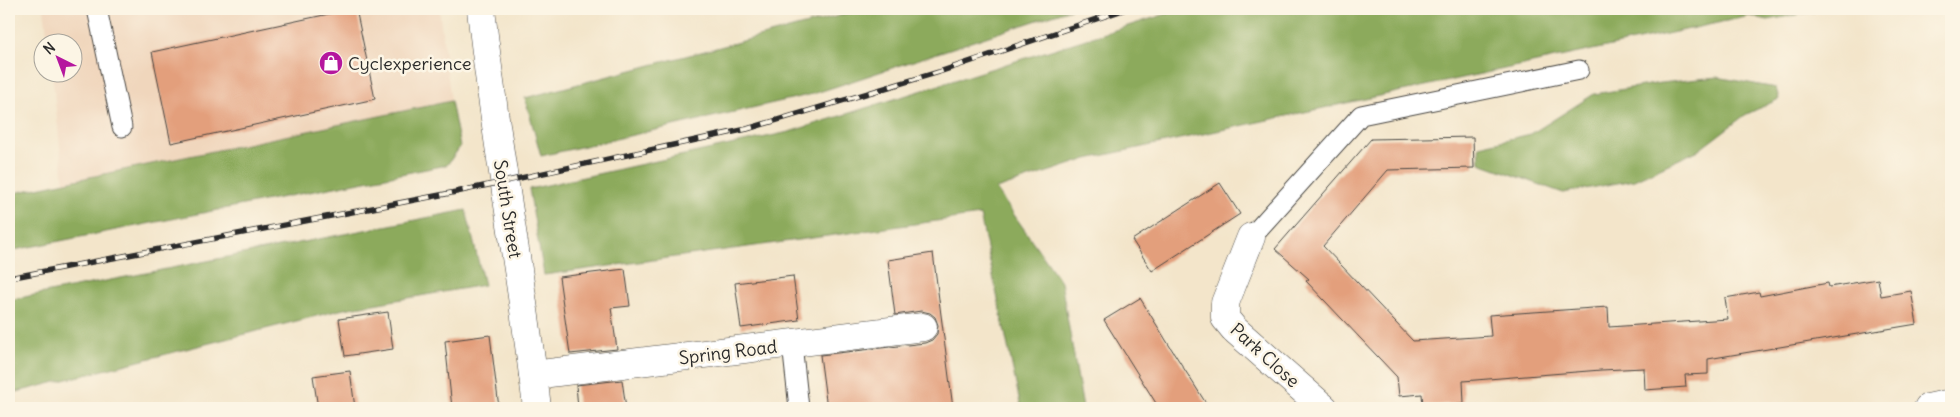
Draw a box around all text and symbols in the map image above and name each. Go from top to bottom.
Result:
north arrow [32,32,82,82]
text: N [40,38,59,58]
shop icon: Cyclexperience [318,50,344,76]
place label: Cyclexperience [348,52,472,75]
street label: South Street [489,158,527,260]
street label: Park Close [1226,318,1304,392]
street label: Spring Road [678,335,779,369]

